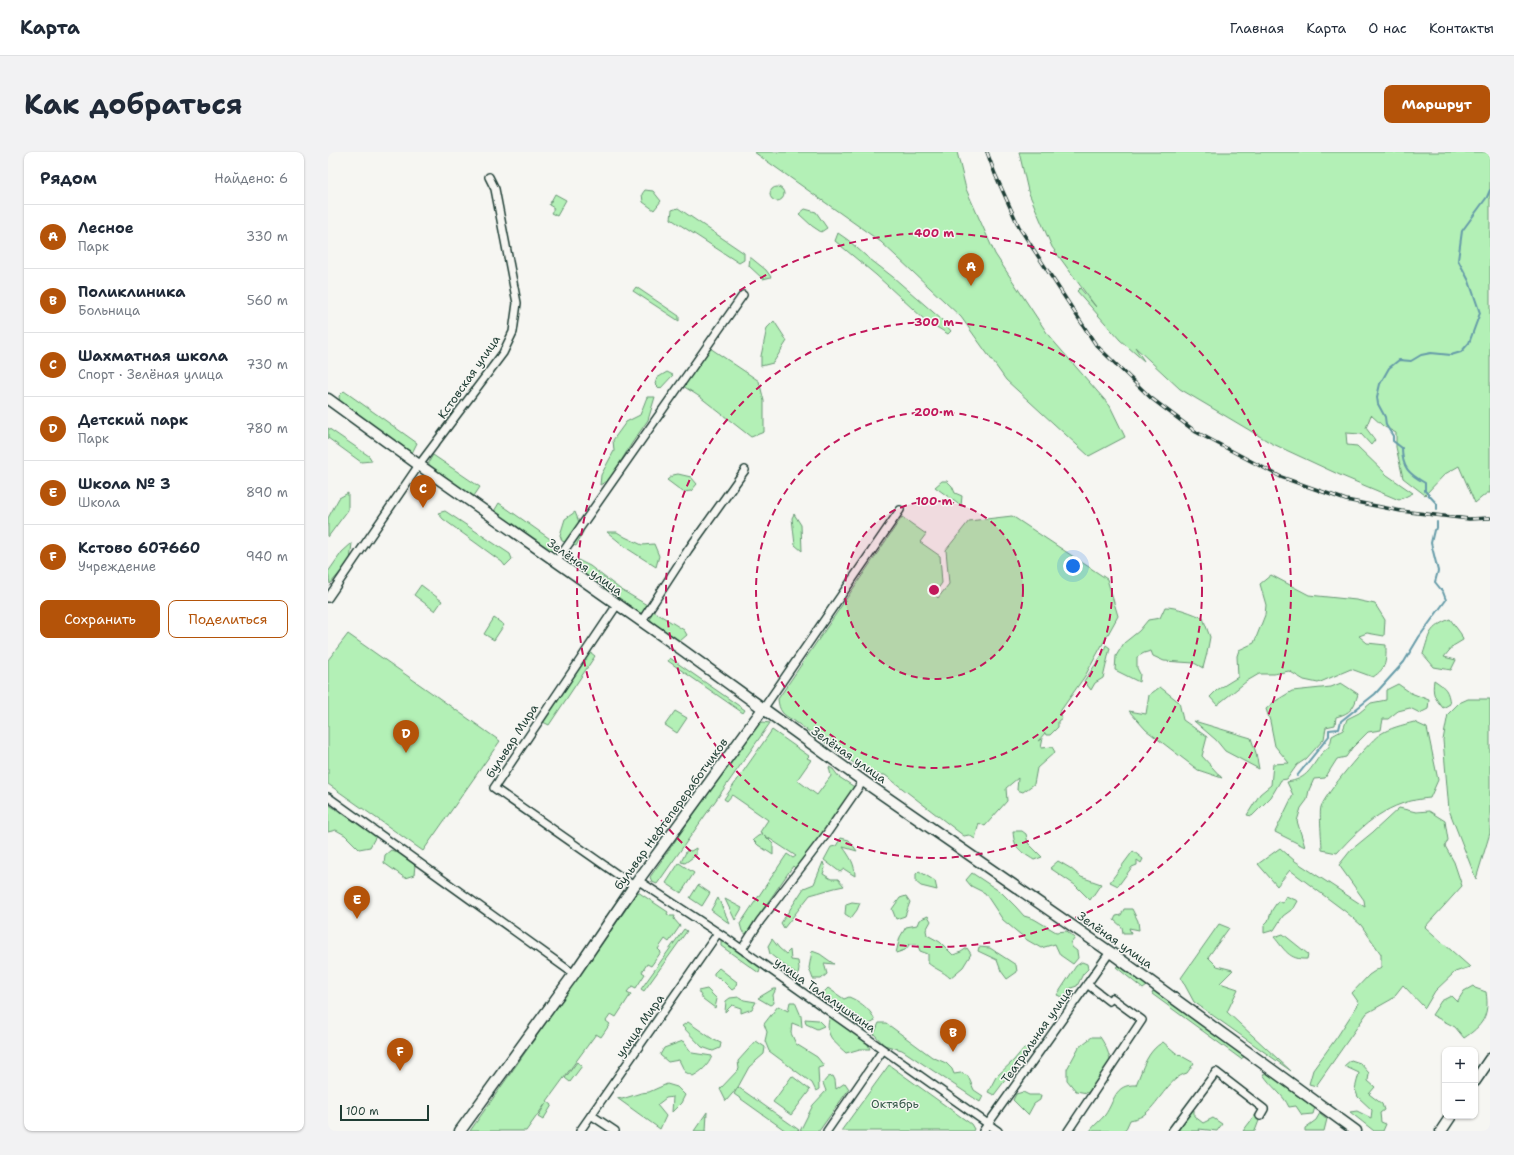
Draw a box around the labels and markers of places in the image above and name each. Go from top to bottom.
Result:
pin: A [958,253,984,286]
pin: C [410,475,436,508]
centre of rings [927,583,941,597]
pin: D [393,720,419,753]
pin: E [344,886,370,919]
pin: B [940,1019,966,1052]
pin: F [387,1038,413,1071]

